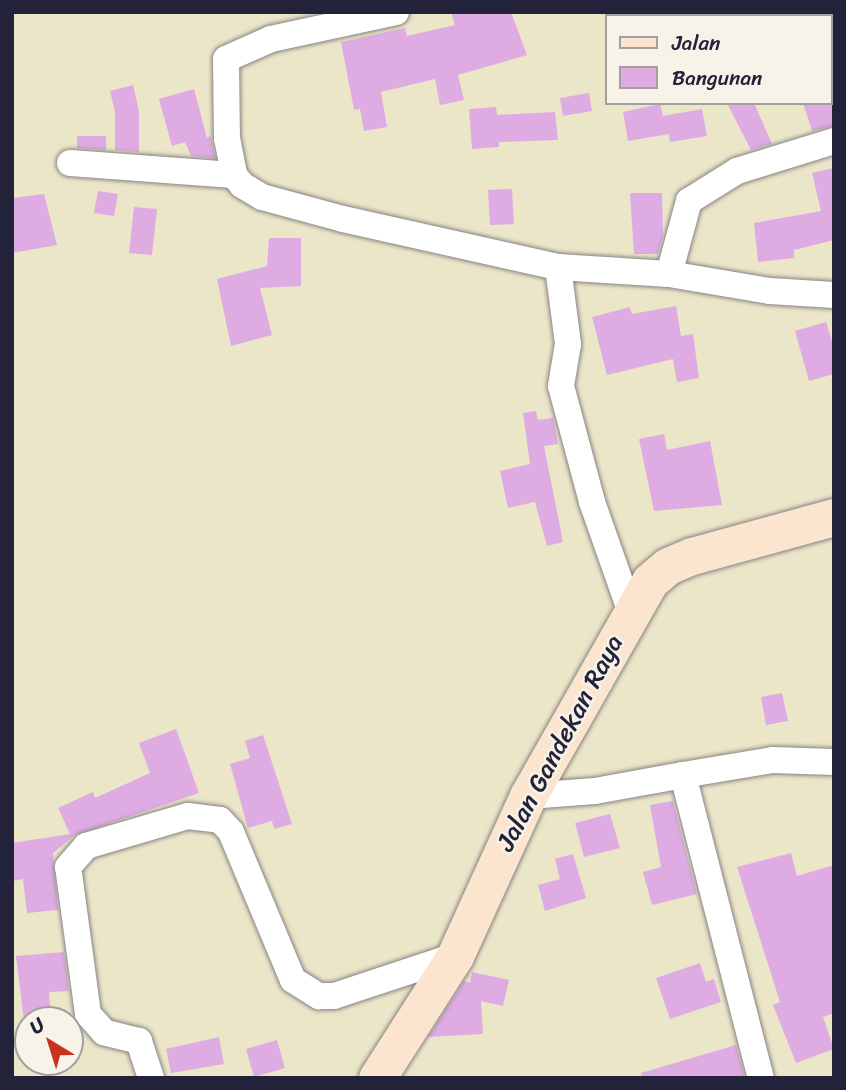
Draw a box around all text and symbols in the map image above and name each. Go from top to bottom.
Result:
legend [604,14,832,105]
text: Jalan [672,24,720,62]
text: Bangunan [672,59,762,97]
street label: Jalan Gandekan Raya [490,630,630,856]
north arrow [14,1006,84,1076]
text: U [22,1009,52,1043]

